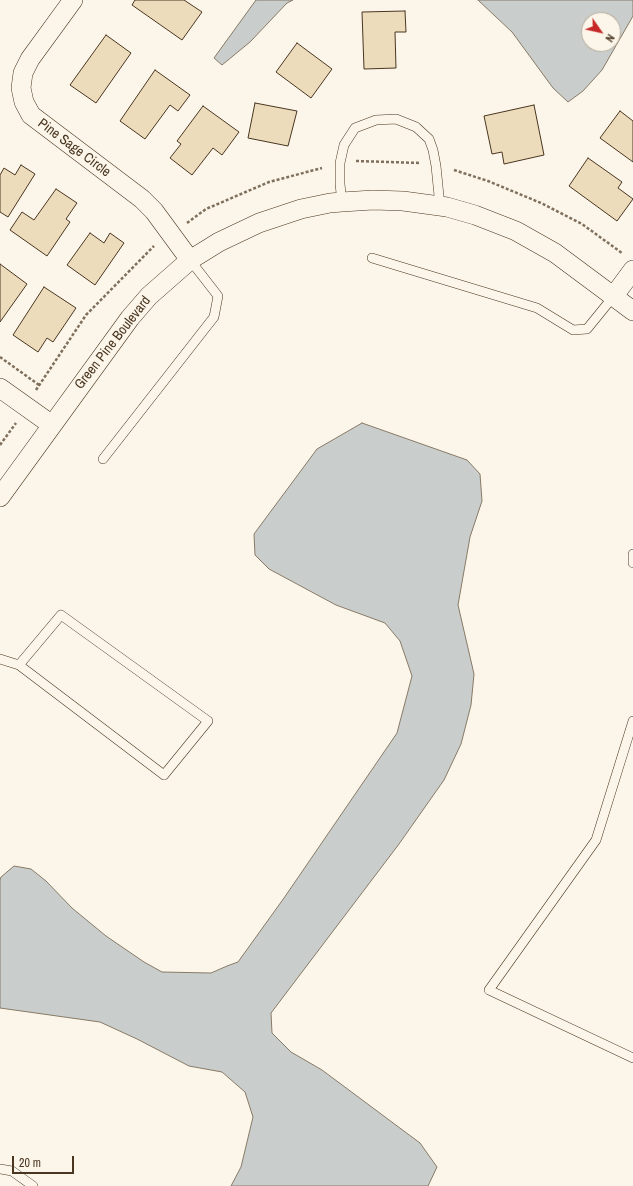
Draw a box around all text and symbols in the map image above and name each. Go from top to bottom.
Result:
north arrow [581,12,621,52]
text: N [602,32,618,45]
street label: Pine Sage Circle [34,115,114,181]
street label: Green Pine Boulevard [71,293,155,393]
scale bar [14,1148,76,1174]
text: 20 m [19,1155,41,1171]

